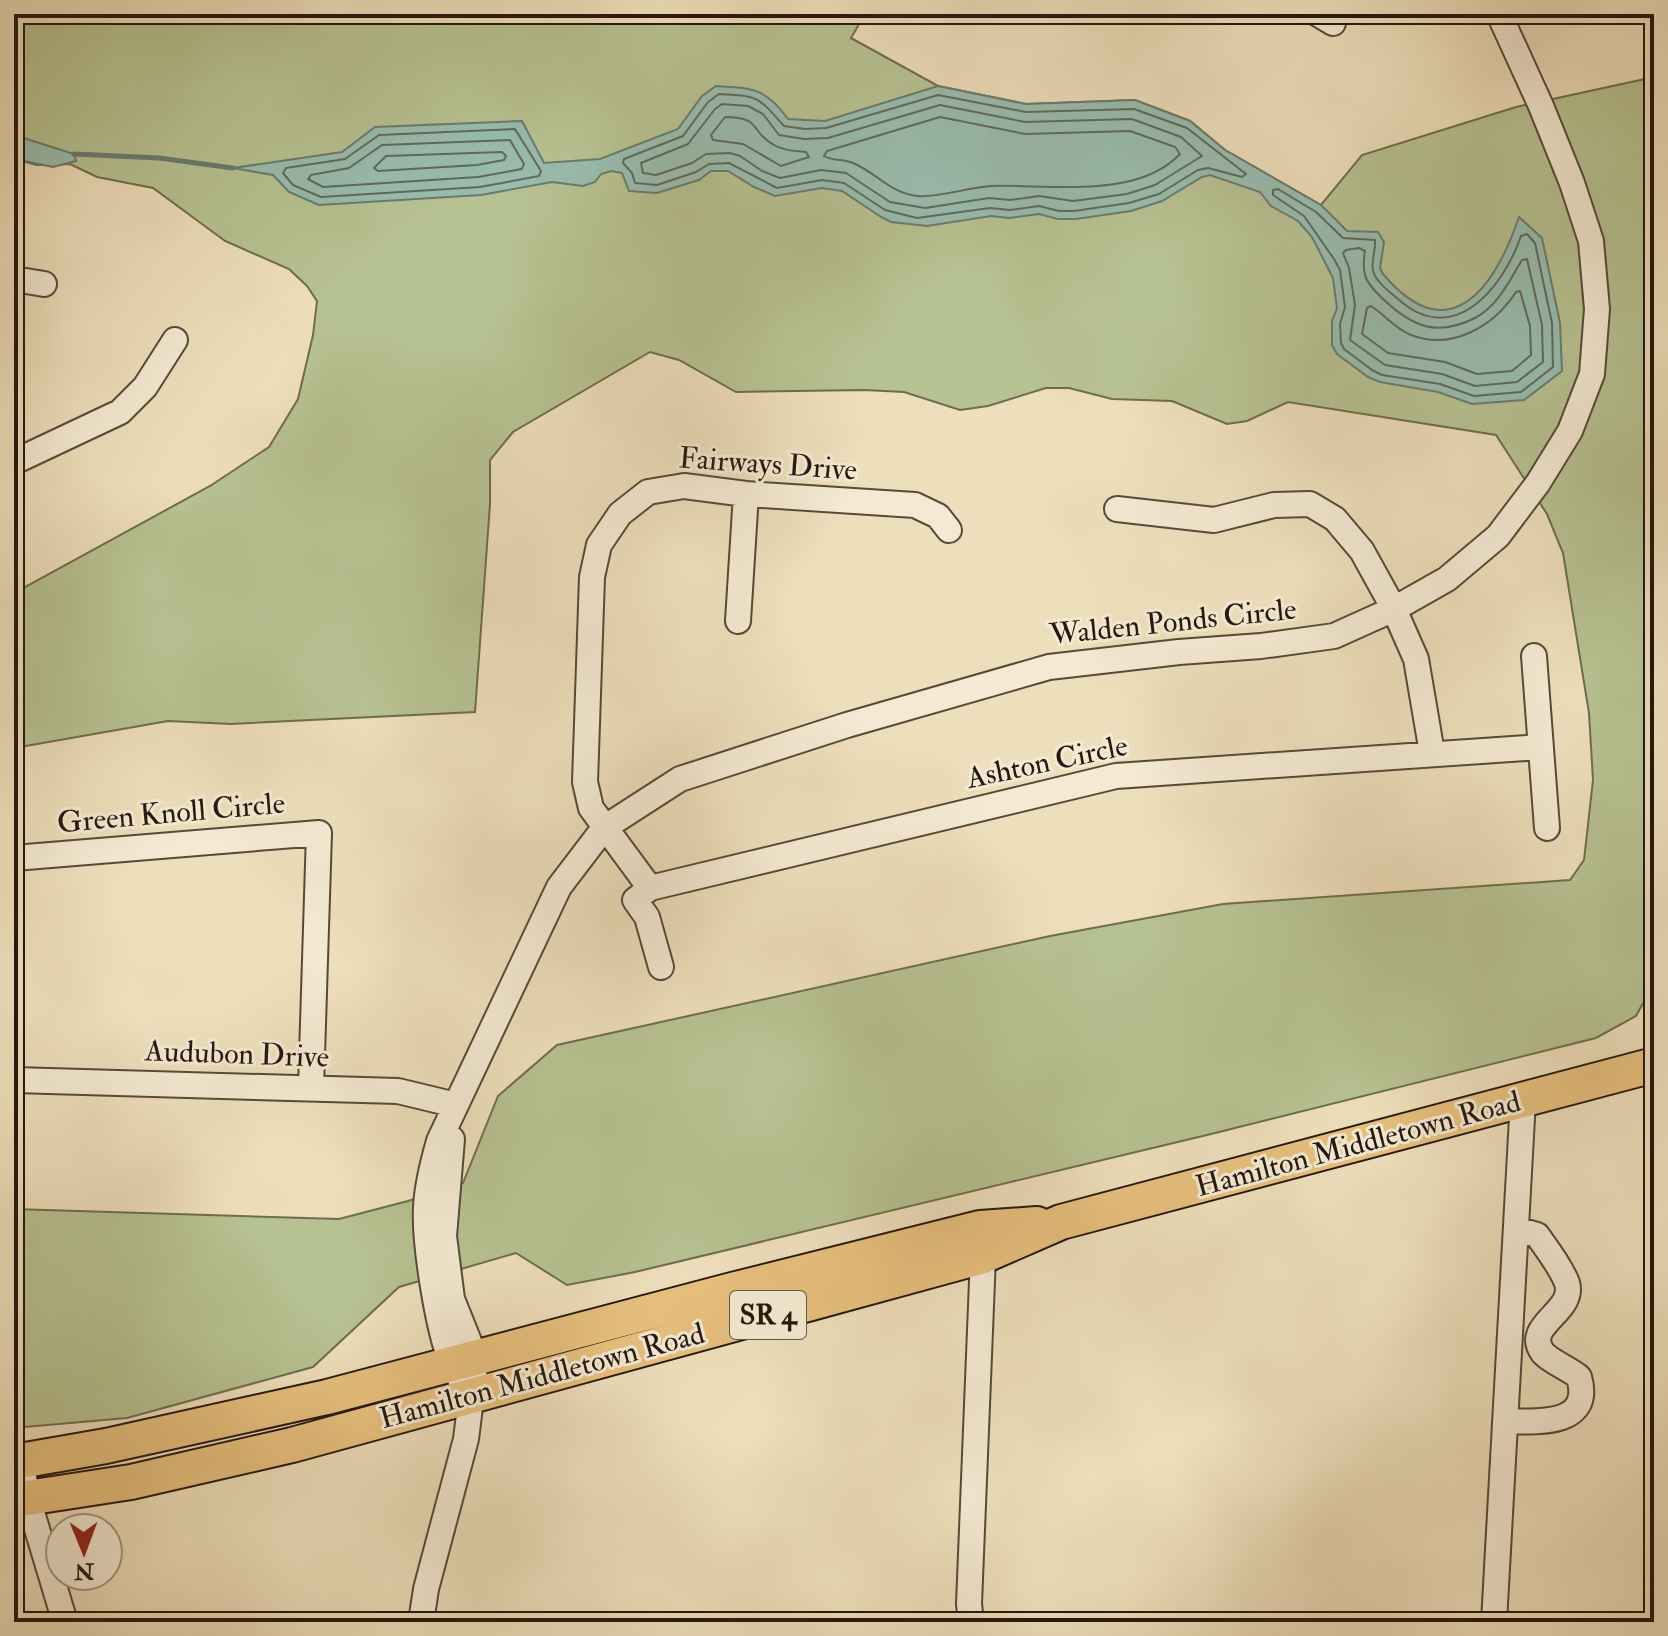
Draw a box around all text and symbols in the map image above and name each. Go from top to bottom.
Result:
street label: Fairways Drive [678,439,858,489]
street label: Walden Ponds Circle [1047,591,1298,653]
street label: Ashton Circle [962,727,1131,797]
street label: Green Knoll Circle [56,785,286,841]
street label: Audubon Drive [143,1032,330,1076]
street label: Hamilton Middletown Road [1191,1083,1525,1205]
road number: SR 4 [730,1291,806,1339]
street label: Hamilton Middletown Road [375,1315,709,1437]
north arrow [44,1512,124,1592]
text: N [74,1557,95,1585]

